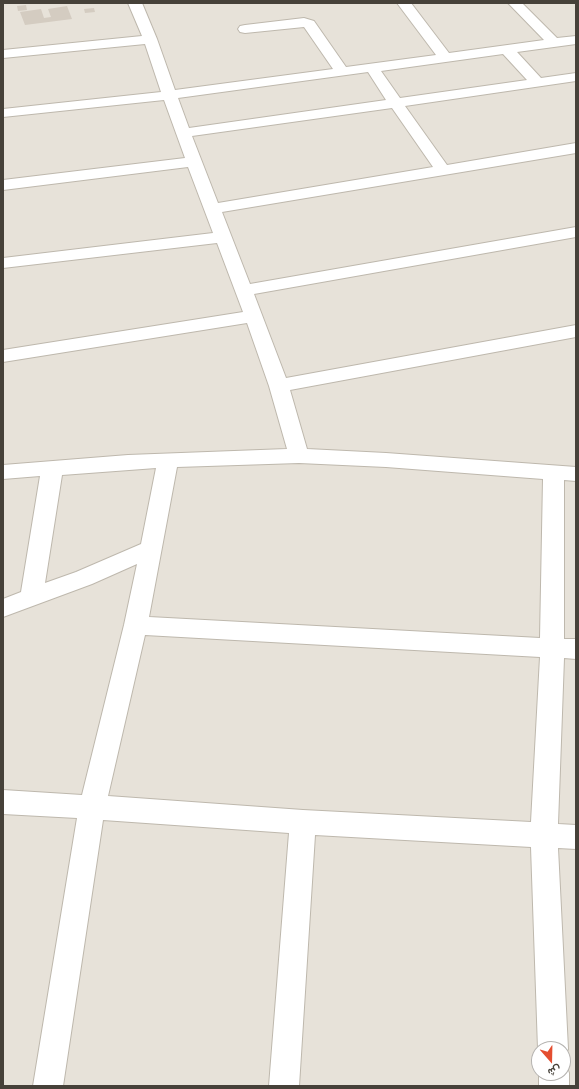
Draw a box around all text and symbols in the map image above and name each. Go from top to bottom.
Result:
north arrow [531,1041,571,1081]
text: ش [546,1063,563,1079]

